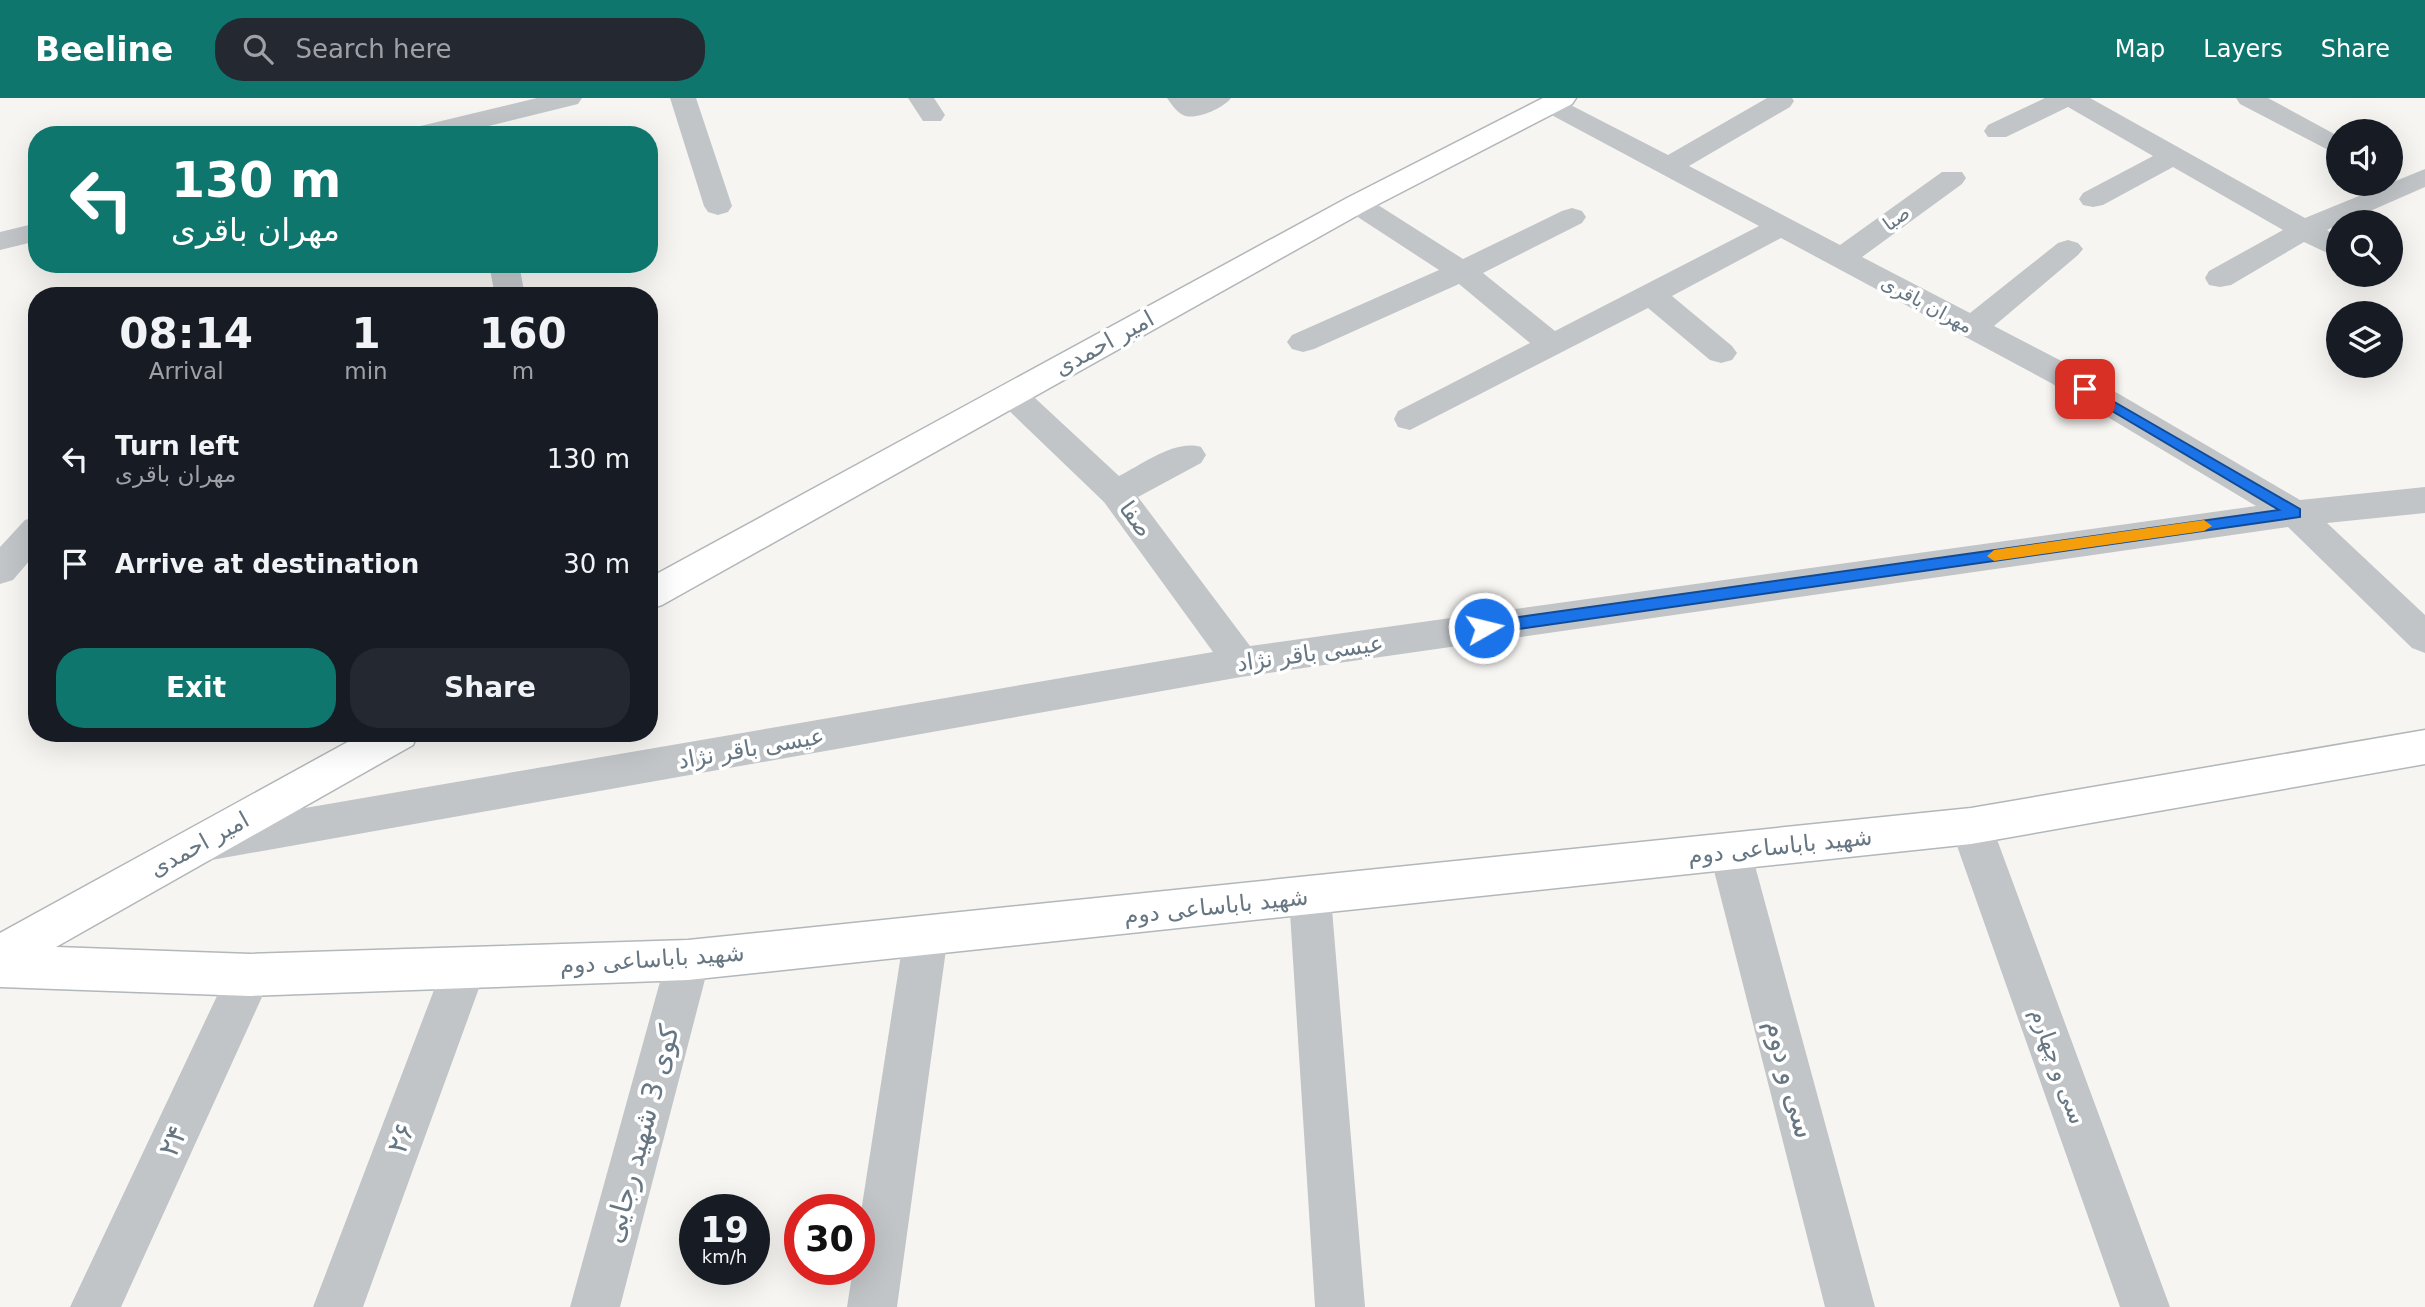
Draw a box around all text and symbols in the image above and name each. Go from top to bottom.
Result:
search box [215,18,705,81]
text: Beeline [35,30,173,69]
icon: search [239,30,277,68]
text: Search here [295,34,452,64]
text: Map [2115,35,2165,63]
text: Layers [2203,35,2283,63]
text: Share [2321,35,2390,63]
map controls [2326,119,2403,378]
button: sound [2326,119,2403,196]
text: 130 m [171,152,341,209]
icon: left [56,154,147,245]
street label: صبا [1878,201,1914,235]
button: search [2326,210,2403,287]
text: مهران باقری [171,211,340,249]
street label: مهران باقری [1877,271,1976,338]
button: layers [2326,301,2403,378]
street label: امیر احمدی [1050,305,1159,382]
text: 08:14 [119,309,253,358]
text: 1 [351,309,381,358]
text: 160 [479,309,567,358]
text: Arrival [149,358,224,384]
text: min [344,358,388,384]
text: m [512,358,534,384]
pin [2055,359,2115,419]
icon: arrive [2066,370,2104,408]
text: Turn left [115,431,239,461]
icon: left [56,440,94,478]
text: 130 m [547,444,630,474]
text: مهران باقری [115,461,236,487]
street label: صفا [1114,496,1158,542]
icon: arrive [56,545,94,583]
text: Arrive at destination [115,549,419,579]
text: 30 m [563,549,630,579]
position arrow [1447,591,1521,665]
street label: عیسی باقر نژاد [1235,630,1385,677]
button: Exit [56,648,336,728]
button: Share [350,648,630,728]
street label: عیسی باقر نژاد [676,722,826,775]
street label: امیر احمدی [145,806,254,883]
street label: شهید باباساعی دوم [1687,823,1874,870]
street label: شهید باباساعی دوم [1123,883,1310,930]
street label: شهید باباساعی دوم [559,940,745,979]
street label: سی و چهارم [2024,1005,2091,1128]
street label: سی و دوم [1758,1016,1822,1142]
street label: کوی 3 شهید رجایی [596,1021,686,1247]
street label: ۲۶ [380,1118,422,1158]
street label: ۲۴ [152,1120,194,1162]
speed limit sign: 30 [784,1194,875,1285]
text: 19 [700,1210,749,1250]
text: km/h [702,1246,747,1267]

